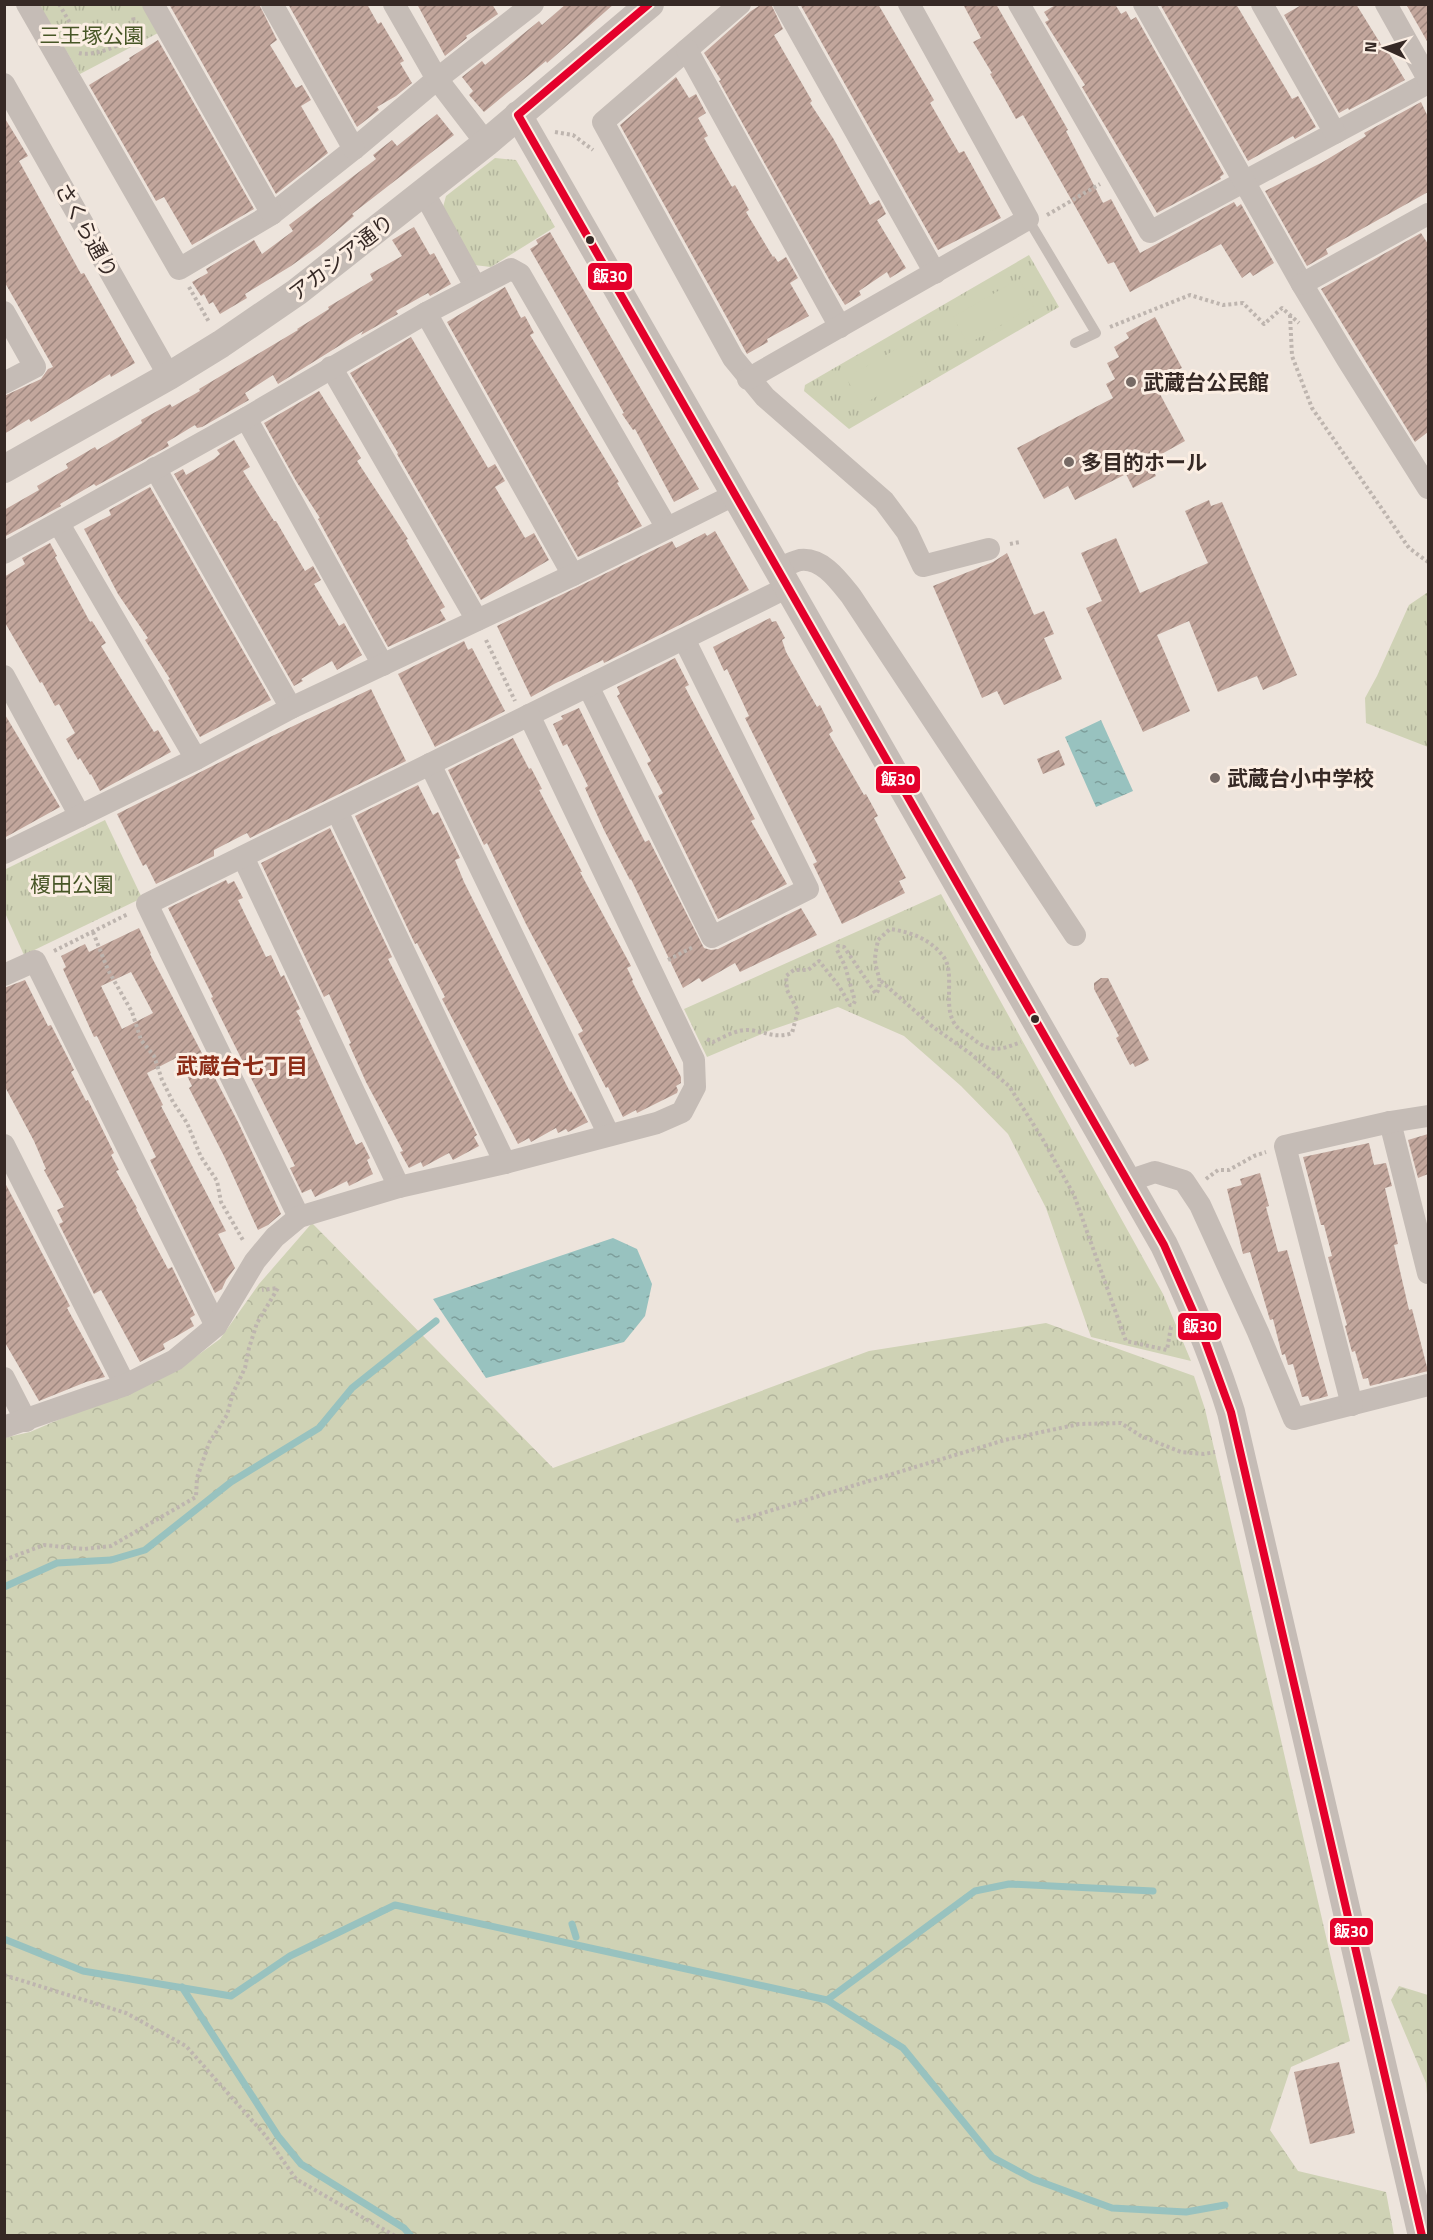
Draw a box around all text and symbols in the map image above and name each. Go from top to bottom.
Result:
north arrow [1355,18,1415,78]
park label: 三王塚公園 [40,19,145,51]
text: N [1358,41,1382,53]
street label: さくら通り [48,176,126,284]
street label: アカシア通り [282,206,400,308]
unlabelled marker [584,234,596,246]
line badge: 飯30 [587,262,633,291]
text: 飯30 [592,264,627,288]
place label: 武蔵台公民館 [1143,366,1269,398]
marker: 武蔵台公民館 [1124,375,1138,389]
place label: 多目的ホール [1081,446,1207,478]
marker: 多目的ホール [1062,455,1076,469]
place label: 武蔵台小中学校 [1227,762,1374,794]
line badge: 飯30 [875,765,921,794]
text: 飯30 [880,767,915,791]
marker: 武蔵台小中学校 [1208,771,1222,785]
park label: 榎田公園 [30,868,114,900]
unlabelled marker [1029,1013,1041,1025]
district label: 武蔵台七丁目 [176,1049,308,1083]
line badge: 飯30 [1177,1312,1222,1341]
text: 飯30 [1182,1314,1217,1338]
line badge: 飯30 [1329,1917,1374,1946]
text: 飯30 [1333,1919,1368,1943]

